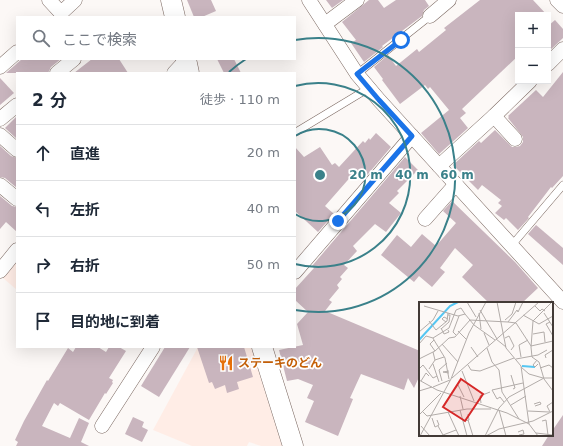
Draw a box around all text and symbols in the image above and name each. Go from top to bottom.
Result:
map controls [515,12,551,84]
button: + [515,12,551,48]
search box [16,16,296,60]
icon: search [30,27,52,49]
text: ここで検索 [62,31,137,49]
route start [392,31,410,49]
button: − [515,48,551,84]
text: 2 分 [32,90,67,110]
text: 徒歩 · 110 m [200,92,280,107]
icon: ahead [32,142,54,164]
text: 直進 [70,145,100,163]
text: 20 m [247,145,280,160]
centre of rings [313,168,327,182]
text: 20 m [349,168,383,182]
text: 40 m [395,168,429,182]
text: 60 m [440,168,474,182]
icon: left [32,198,54,220]
text: 左折 [70,201,100,219]
text: 40 m [247,201,280,216]
route end [329,212,347,230]
icon: right [32,254,54,276]
text: 右折 [70,257,100,275]
text: 50 m [247,257,280,272]
inset map [419,302,553,436]
icon: arrive [32,310,54,332]
text: 目的地に到着 [70,313,160,331]
restaurant icon: ステーキのどん [217,354,235,372]
place label: ステーキのどん [238,356,322,370]

